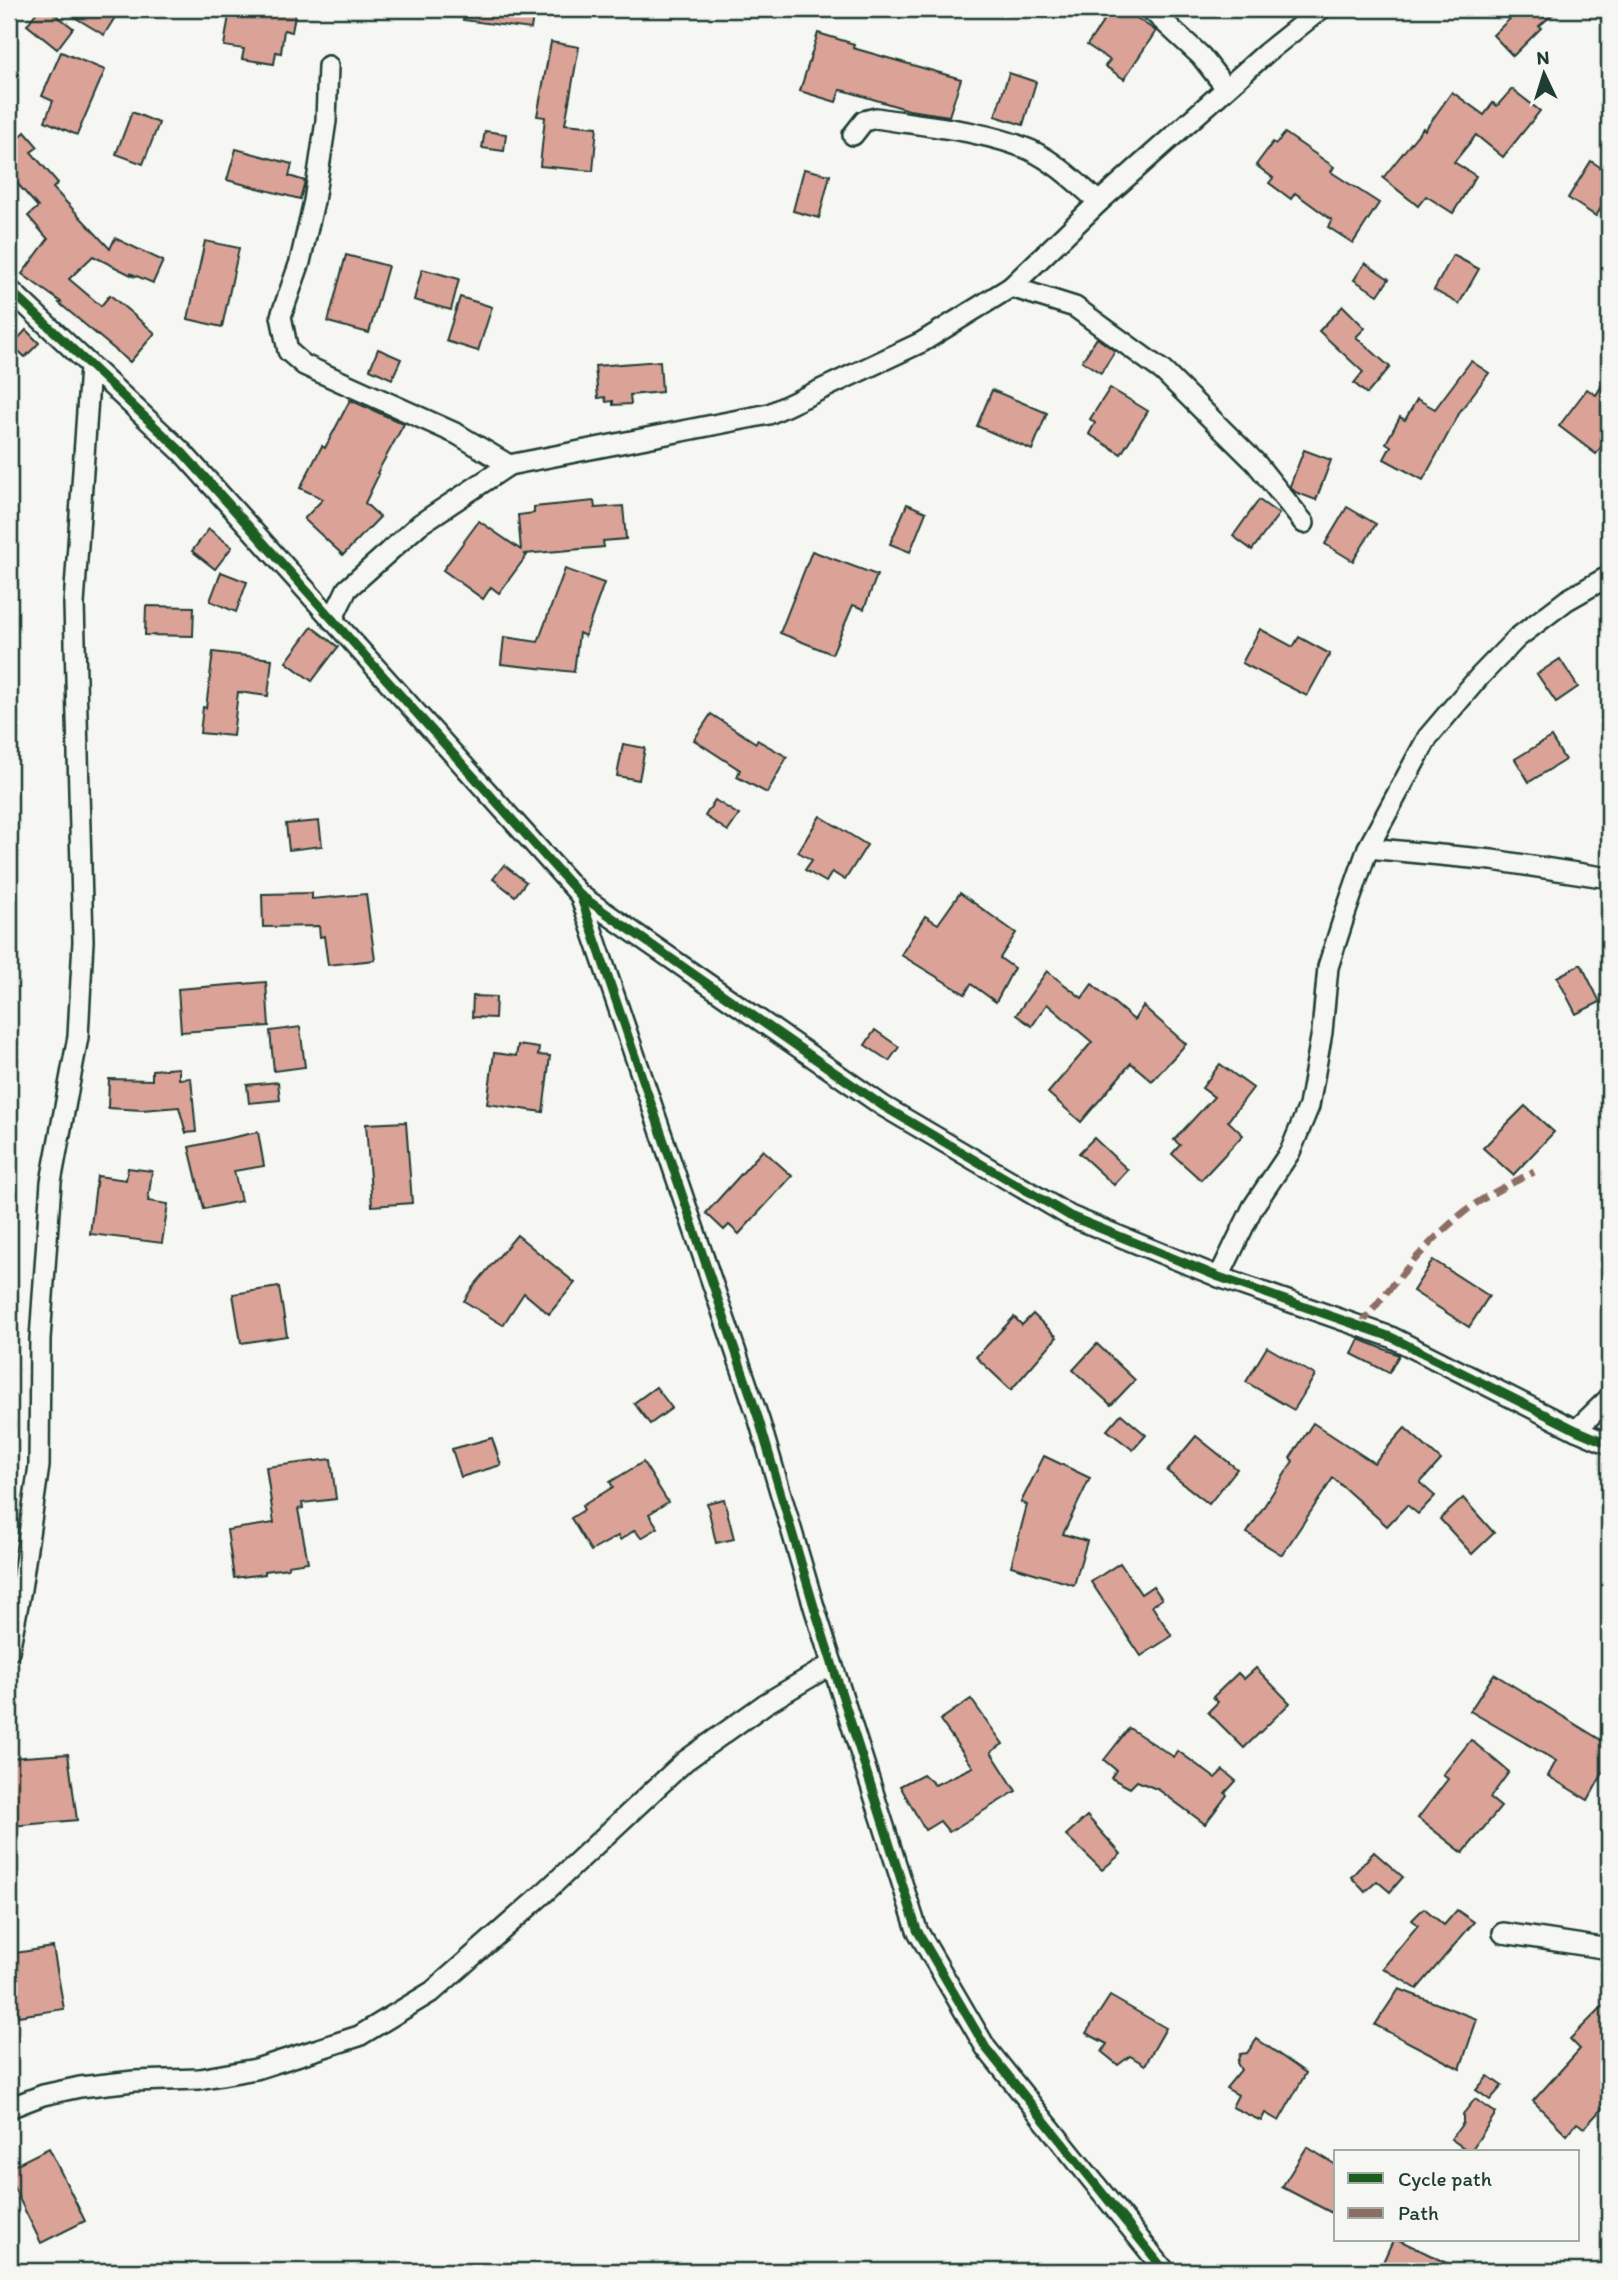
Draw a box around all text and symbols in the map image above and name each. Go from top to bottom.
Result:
north arrow [1510,38,1580,108]
text: N [1536,46,1550,69]
legend [1334,2150,1580,2242]
text: Cycle path [1398,2166,1492,2191]
text: Path [1398,2200,1439,2225]

